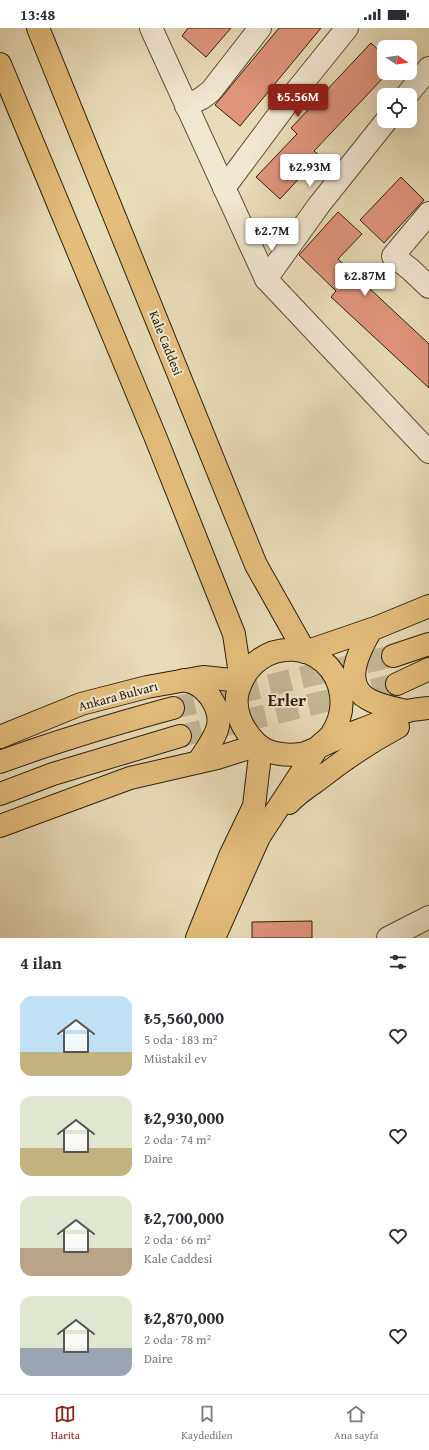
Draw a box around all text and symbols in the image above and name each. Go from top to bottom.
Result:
text: 13:48 [20,4,55,25]
north arrow [377,40,417,80]
map controls [377,40,417,128]
pin: ₺5.56M [265,84,331,118]
text: ₺5.56M [277,87,319,106]
button: locate [377,88,417,128]
pin: ₺2.93M [277,154,343,188]
text: ₺2.93M [289,157,331,176]
pin: ₺2.7M [244,218,300,252]
text: ₺2.7M [254,221,290,240]
pin: ₺2.87M [332,263,398,297]
text: ₺2.87M [344,266,386,285]
street label: Kale Caddesi [144,308,188,379]
street label: Ankara Bulvarı [76,676,160,716]
district label: Erler [268,687,306,712]
text: 4 ilan [20,950,62,975]
icon: filters [387,951,409,973]
text: ₺5,560,000 [144,1005,224,1030]
icon: home [52,1012,100,1060]
icon: heart [387,1025,409,1047]
text: 5 oda · 183 m² [144,1030,217,1049]
text: Müstakil ev [144,1049,207,1068]
text: ₺2,930,000 [144,1105,224,1130]
icon: home [52,1112,100,1160]
icon: heart [387,1125,409,1147]
text: 2 oda · 74 m² [144,1130,211,1149]
text: Daire [144,1149,173,1168]
text: ₺2,700,000 [144,1205,224,1230]
icon: home [52,1212,100,1260]
icon: heart [387,1225,409,1247]
text: 2 oda · 66 m² [144,1230,211,1249]
text: Kale Caddesi [144,1249,212,1268]
text: ₺2,870,000 [144,1305,224,1330]
icon: home [52,1312,100,1360]
icon: heart [387,1325,409,1347]
text: 2 oda · 78 m² [144,1330,211,1349]
text: Daire [144,1349,173,1368]
tab: Harita [51,1403,80,1443]
tab: Kaydedilen [181,1403,233,1443]
tab: Ana sayfa [334,1403,378,1443]

